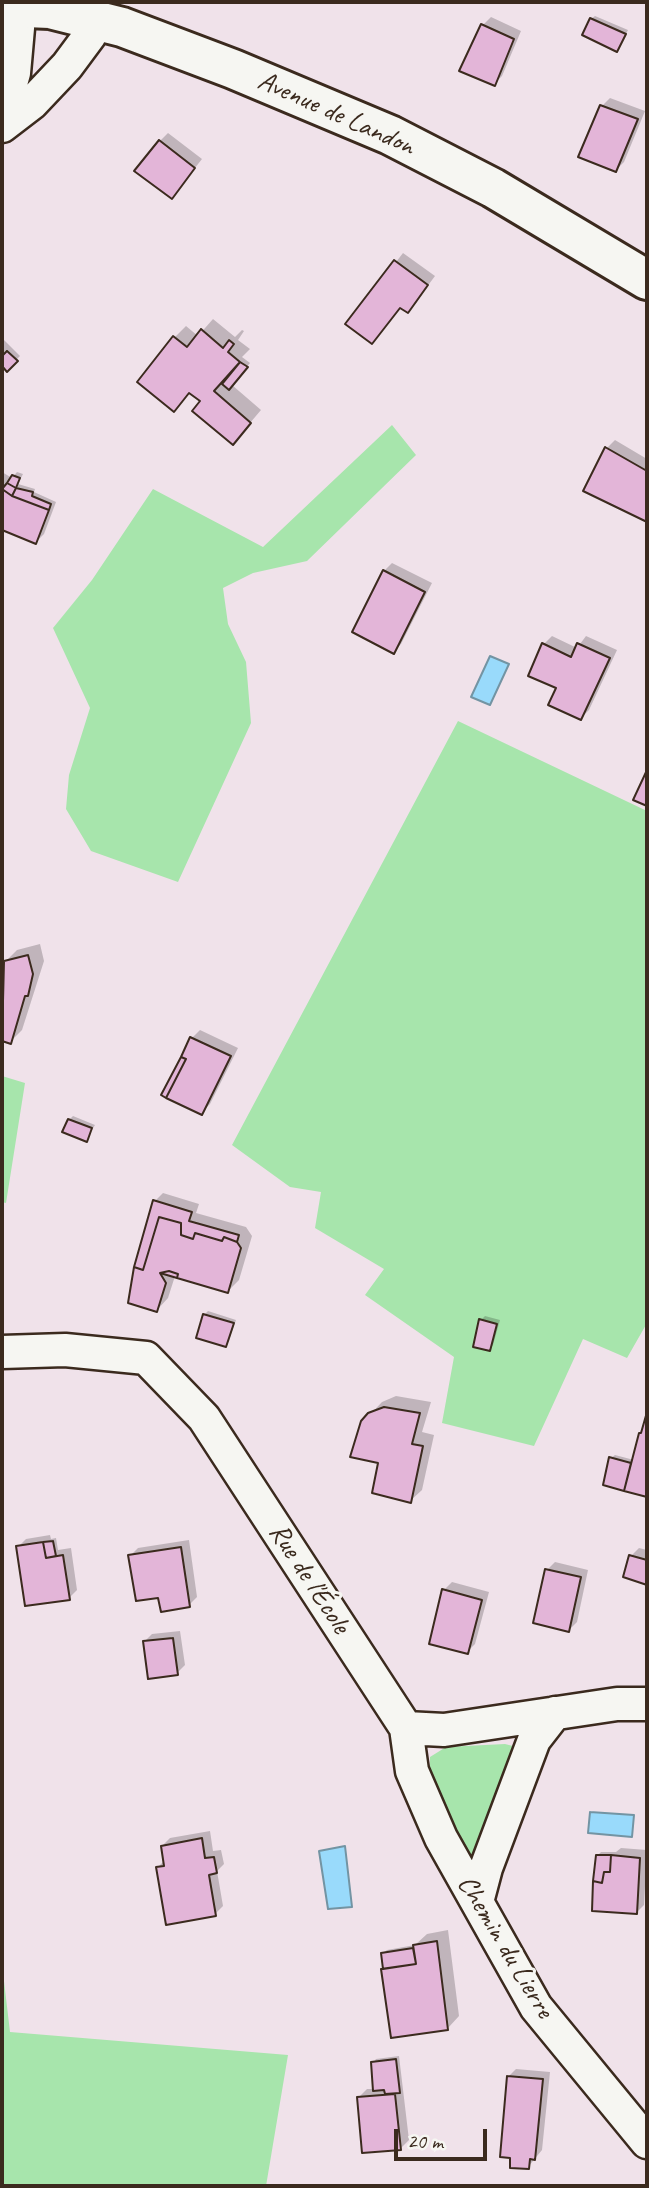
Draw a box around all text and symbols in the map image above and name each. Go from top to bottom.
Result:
street label: Avenue de Landon [252,64,420,164]
street label: Rue de l'École [261,1518,357,1640]
street label: Chemin du Lierre [449,1869,561,2025]
scale bar [397,2114,490,2158]
text: 20 m [407,2128,443,2154]

